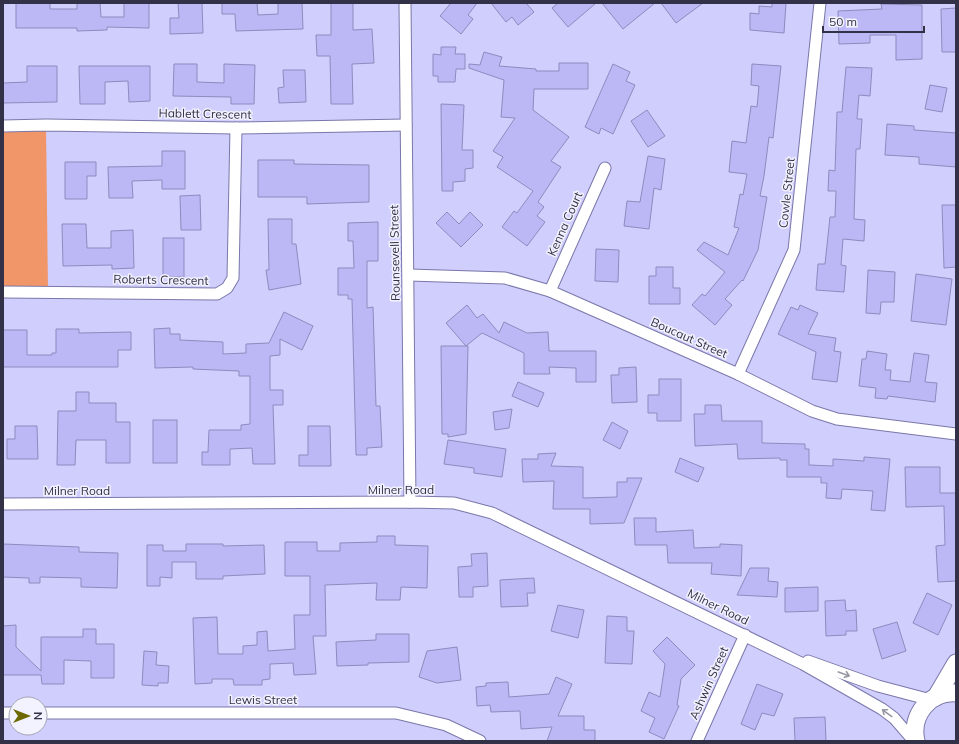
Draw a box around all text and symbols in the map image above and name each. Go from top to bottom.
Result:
scale bar [823,8,924,34]
text: 50 m [829,14,857,29]
street label: Hablett Crescent [158,105,252,122]
street label: Cowle Street [775,157,798,229]
street label: Kenna Court [544,189,585,258]
street label: Rounsevell Street [386,205,403,301]
street label: Roberts Crescent [113,271,209,288]
street label: Boucaut Street [648,314,730,361]
street label: Milner Road [368,482,434,497]
street label: Milner Road [44,483,110,498]
street label: Milner Road [685,585,751,628]
street label: Ashwin Street [686,644,731,722]
one-way arrow [838,670,850,678]
street label: Lewis Street [229,692,297,707]
north arrow [8,696,48,736]
one-way arrow [882,709,893,717]
text: N [31,712,45,720]

